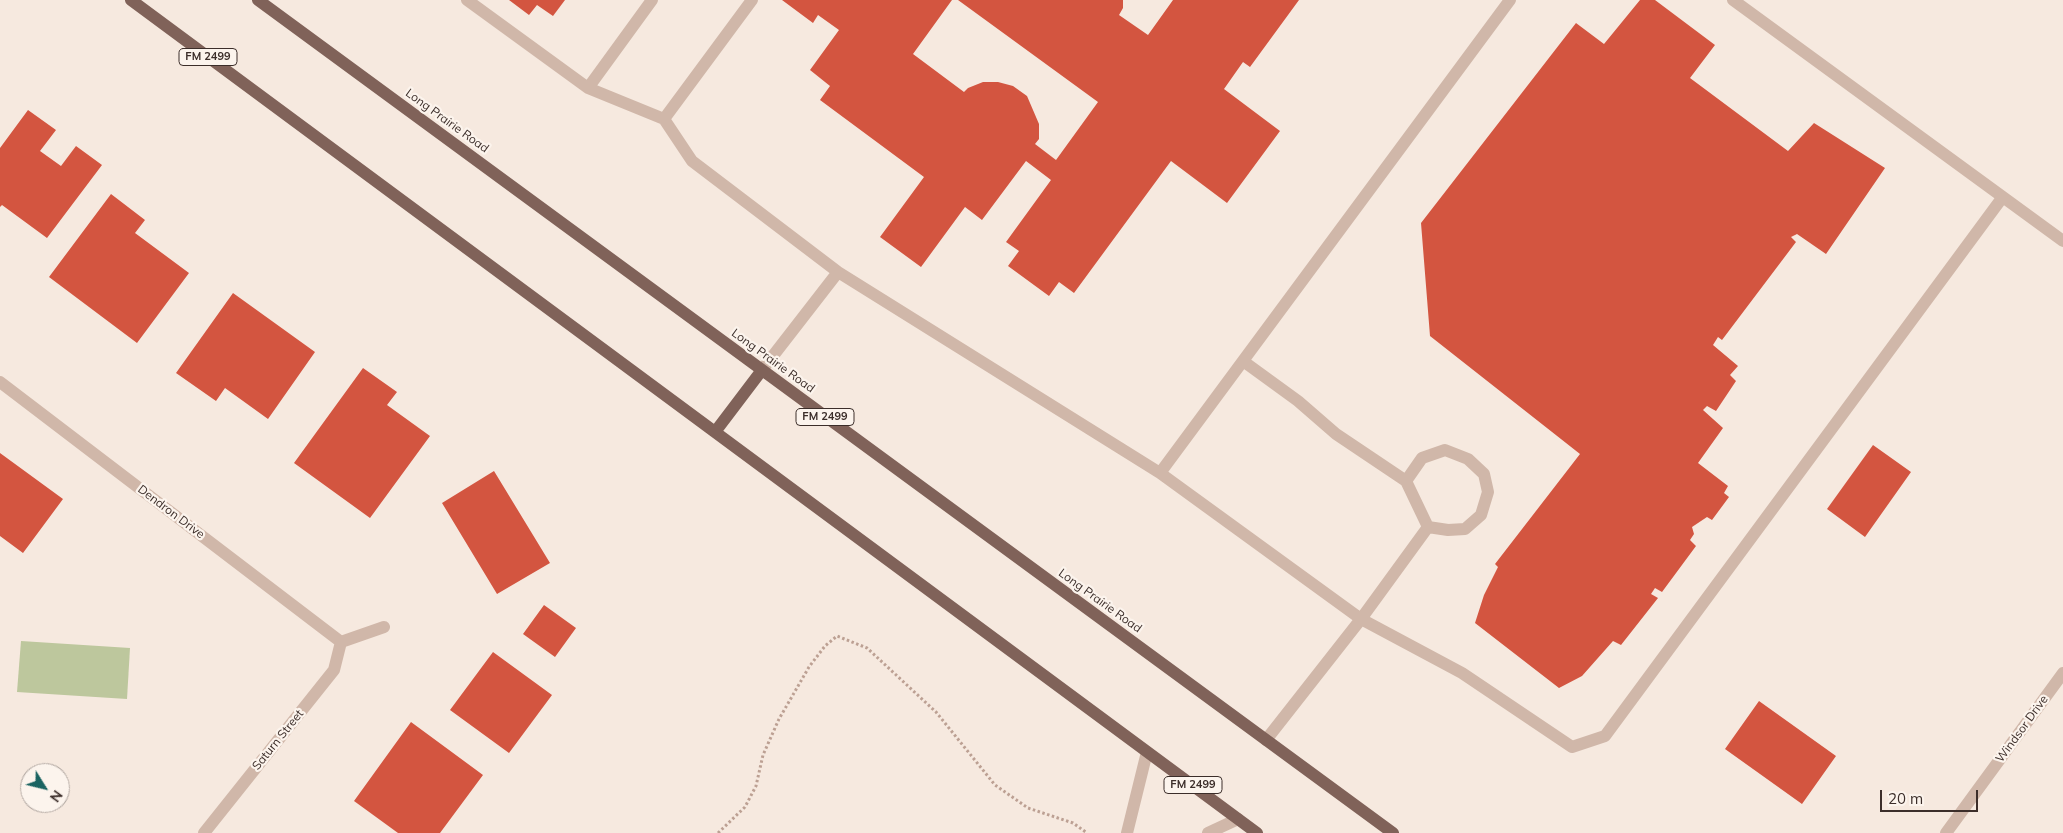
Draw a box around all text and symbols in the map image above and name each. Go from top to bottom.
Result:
road number: FM 2499 [179,48,237,66]
street label: Long Prairie Road [403,86,491,156]
street label: Long Prairie Road [729,326,817,396]
road number: FM 2499 [796,408,854,426]
street label: Dendron Drive [135,482,207,542]
street label: Long Prairie Road [1056,566,1144,636]
street label: Windsor Drive [1993,693,2051,765]
street label: Saturn Street [249,707,307,773]
north arrow [20,763,70,813]
road number: FM 2499 [1164,776,1222,794]
scale bar [1883,780,1980,812]
text: N [46,787,67,806]
text: 20 m [1888,789,1923,808]

